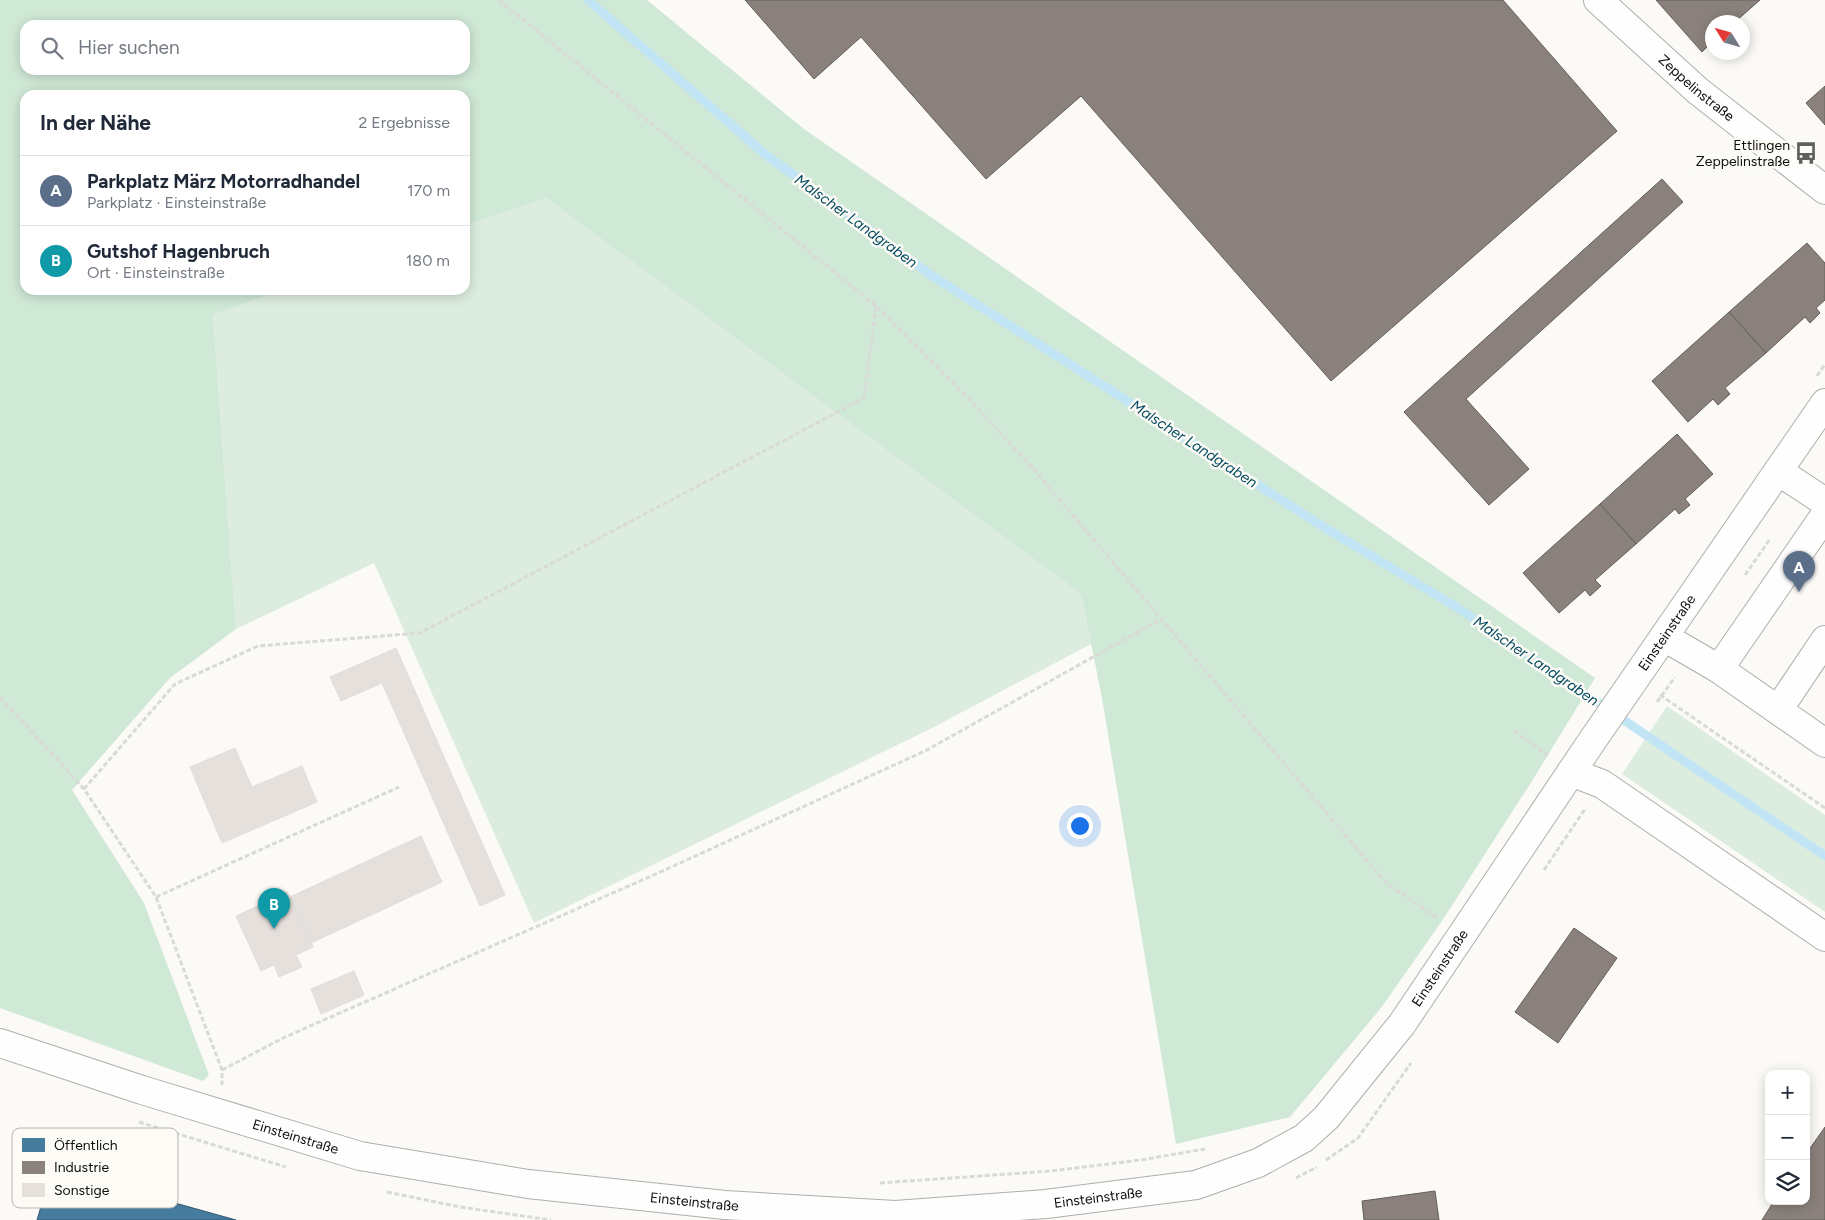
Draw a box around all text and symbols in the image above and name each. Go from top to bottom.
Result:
north arrow [1705,15,1750,60]
search box [20,20,470,75]
icon: search [38,34,66,62]
text: Hier suchen [78,36,179,59]
street label: Zeppelinstraße [1655,51,1738,125]
text: In der Nähe [40,110,151,135]
text: 2 Ergebnisse [358,113,450,132]
place label: Ettlingen Zeppelinstraße [1696,137,1790,170]
bus stop icon: Ettlingen Zeppelinstraße [1793,140,1819,166]
text: Parkplatz März Motorradhandel [87,170,360,193]
water label: Malscher Landgraben [791,170,921,272]
text: A [50,181,62,200]
text: 170 m [407,181,450,200]
text: Parkplatz · Einsteinstraße [87,193,266,212]
text: Gutshof Hagenbruch [87,240,270,263]
text: B [51,251,61,270]
text: 180 m [406,251,450,270]
text: Ort · Einsteinstraße [87,263,225,282]
water label: Malscher Landgraben [1127,396,1261,492]
pin: A [1783,551,1815,592]
street label: Einsteinstraße [1634,591,1699,674]
water label: Malscher Landgraben [1470,612,1602,710]
your location [1067,813,1093,839]
pin: B [258,888,290,929]
street label: Einsteinstraße [1408,926,1472,1010]
map controls [1765,1070,1810,1205]
button: + [1765,1070,1810,1115]
street label: Einsteinstraße [250,1115,341,1158]
button: − [1765,1115,1810,1160]
legend [12,1128,178,1208]
text: Öffentlich [54,1137,118,1154]
text: Industrie [54,1159,109,1176]
button: layers [1765,1160,1810,1205]
text: Sonstige [54,1182,110,1199]
street label: Einsteinstraße [1053,1183,1144,1211]
street label: Einsteinstraße [649,1189,740,1214]

